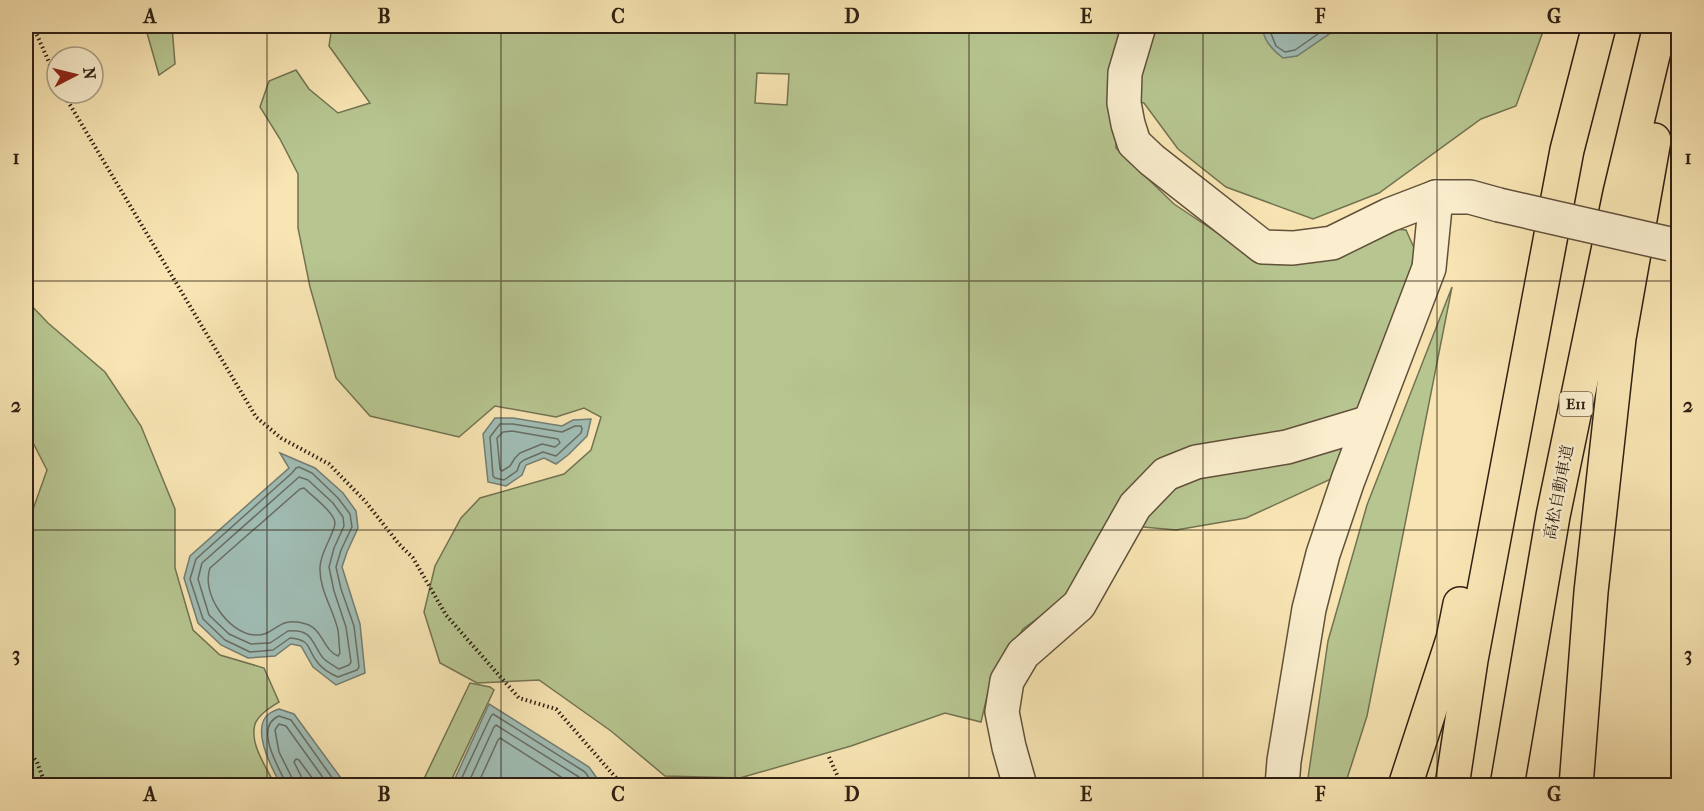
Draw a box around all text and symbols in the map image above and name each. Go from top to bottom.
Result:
text: A [142,5,158,28]
text: B [377,5,391,28]
text: C [611,5,625,28]
text: D [844,5,860,28]
text: E [1080,5,1092,28]
text: F [1314,5,1326,28]
text: G [1547,5,1561,28]
north arrow [45,45,105,105]
text: N [79,66,100,81]
text: 1 [12,146,20,169]
text: 1 [1684,146,1692,169]
road number: E11 [1560,392,1592,416]
text: 2 [11,394,21,417]
text: 2 [1683,394,1693,417]
street label: 高松自動車道 [1540,443,1577,541]
text: 3 [12,643,20,666]
text: 3 [1684,643,1692,666]
text: A [142,783,158,806]
text: B [377,783,391,806]
text: C [611,783,625,806]
text: D [844,783,860,806]
text: E [1080,783,1092,806]
text: F [1314,783,1326,806]
text: G [1547,783,1561,806]

